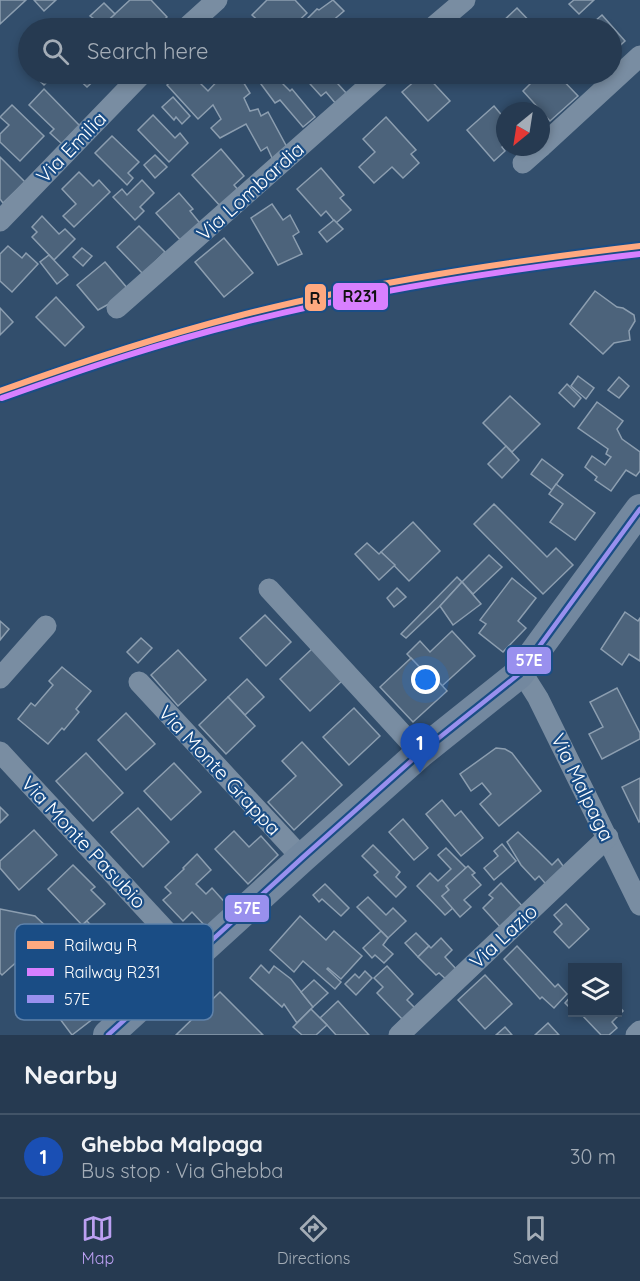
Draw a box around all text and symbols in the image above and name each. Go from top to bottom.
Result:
search box [18,18,622,84]
icon: search [39,35,72,68]
text: Search here [87,37,208,65]
north arrow [496,102,550,156]
street label: Via Emilia [31,106,111,188]
street label: Via Lombardia [191,136,309,246]
line badge: R231 [332,282,389,311]
line badge: R [304,283,327,312]
text: R231 [343,286,377,306]
text: R [310,288,321,308]
line badge: 57E [506,646,552,675]
text: 57E [515,650,543,670]
your location [411,665,440,694]
street label: Via Monte Grappa [153,700,287,840]
pin: 1 [400,724,440,773]
street label: Via Malpaga [546,729,620,845]
street label: Via Monte Pasubio [16,771,152,913]
line badge: 57E [224,894,270,923]
text: 57E [233,898,261,918]
street label: Via Lazio [464,898,542,974]
legend [15,924,213,1020]
text: Railway R [64,935,137,955]
text: Railway R231 [64,962,160,982]
map controls [568,963,622,1017]
button: layers [568,963,622,1017]
text: 57E [64,989,90,1009]
text: Nearby [24,1058,118,1091]
text: Ghebba Malpaga [81,1130,263,1158]
text: 1 [40,1144,47,1169]
text: 30 m [570,1144,616,1169]
text: Bus stop · Via Ghebba [81,1158,283,1183]
tab: Map [81,1212,114,1268]
tab: Directions [277,1212,350,1268]
tab: Saved [513,1212,559,1268]

